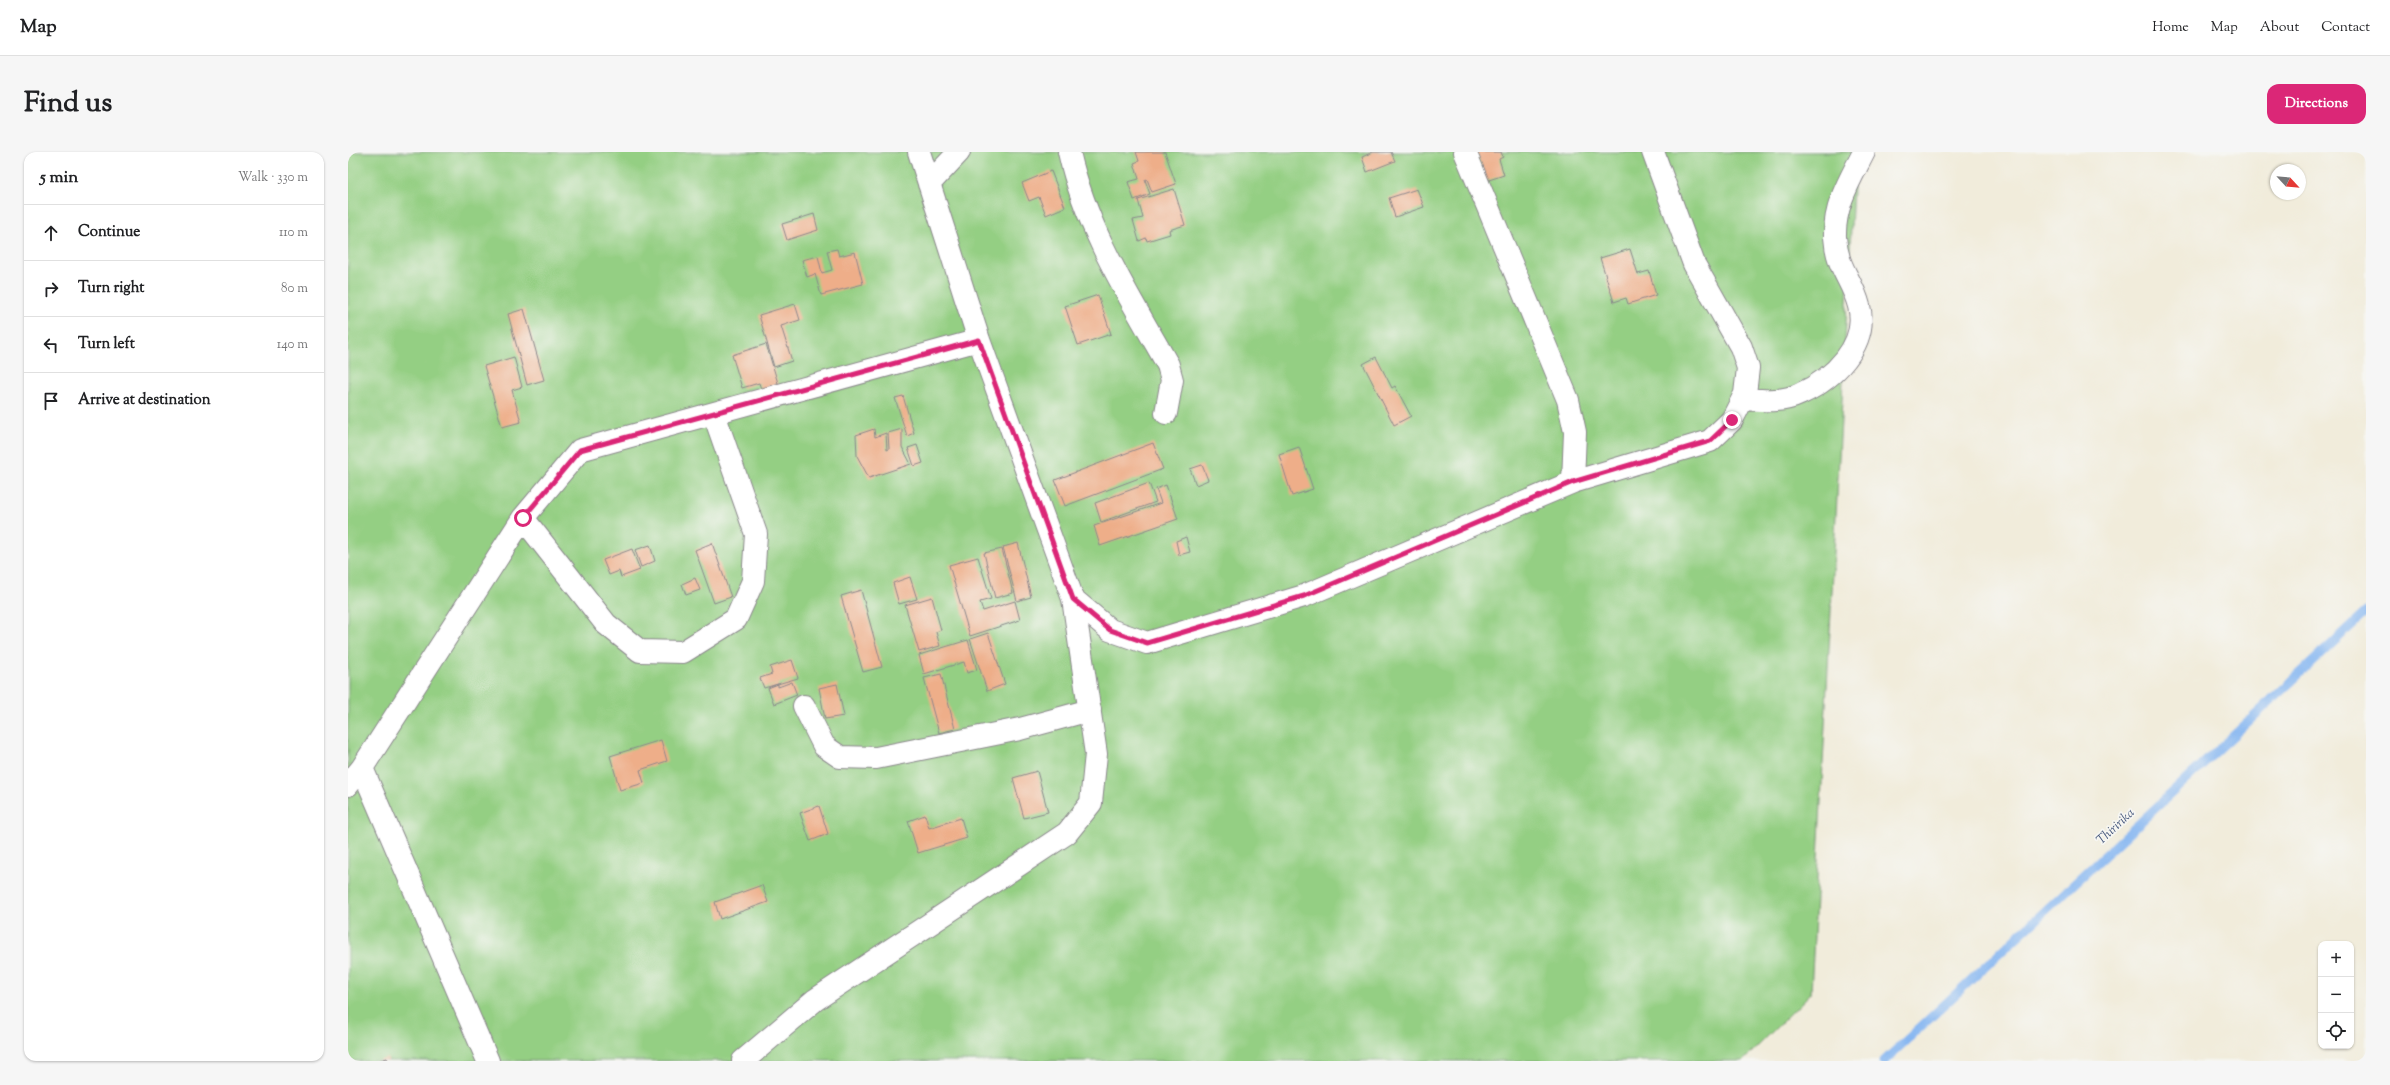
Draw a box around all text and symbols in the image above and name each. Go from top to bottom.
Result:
text: Map [20,14,57,41]
text: Home [2152,18,2189,38]
text: Map [2211,18,2238,38]
text: About [2260,18,2299,38]
text: Contact [2321,18,2370,38]
text: Find us [24,84,112,124]
button: Directions [2267,84,2366,124]
north arrow [2270,164,2306,200]
text: 5 min [40,166,78,190]
text: Walk · 330 m [238,169,308,187]
icon: ahead [40,222,62,244]
text: Continue [78,222,140,243]
text: 110 m [279,224,308,242]
icon: right [40,278,62,300]
text: Turn right [78,278,144,299]
text: 80 m [281,280,308,298]
icon: left [40,334,62,356]
text: Turn left [78,334,135,355]
text: 140 m [277,336,308,354]
icon: arrive [40,390,62,412]
text: Arrive at destination [78,390,211,411]
route end [1723,411,1741,429]
route start [514,509,532,527]
water label: Thiririka [2093,804,2139,849]
map controls [2318,941,2354,1049]
button: + [2318,941,2354,977]
button: − [2318,977,2354,1013]
button: locate [2318,1013,2354,1049]

